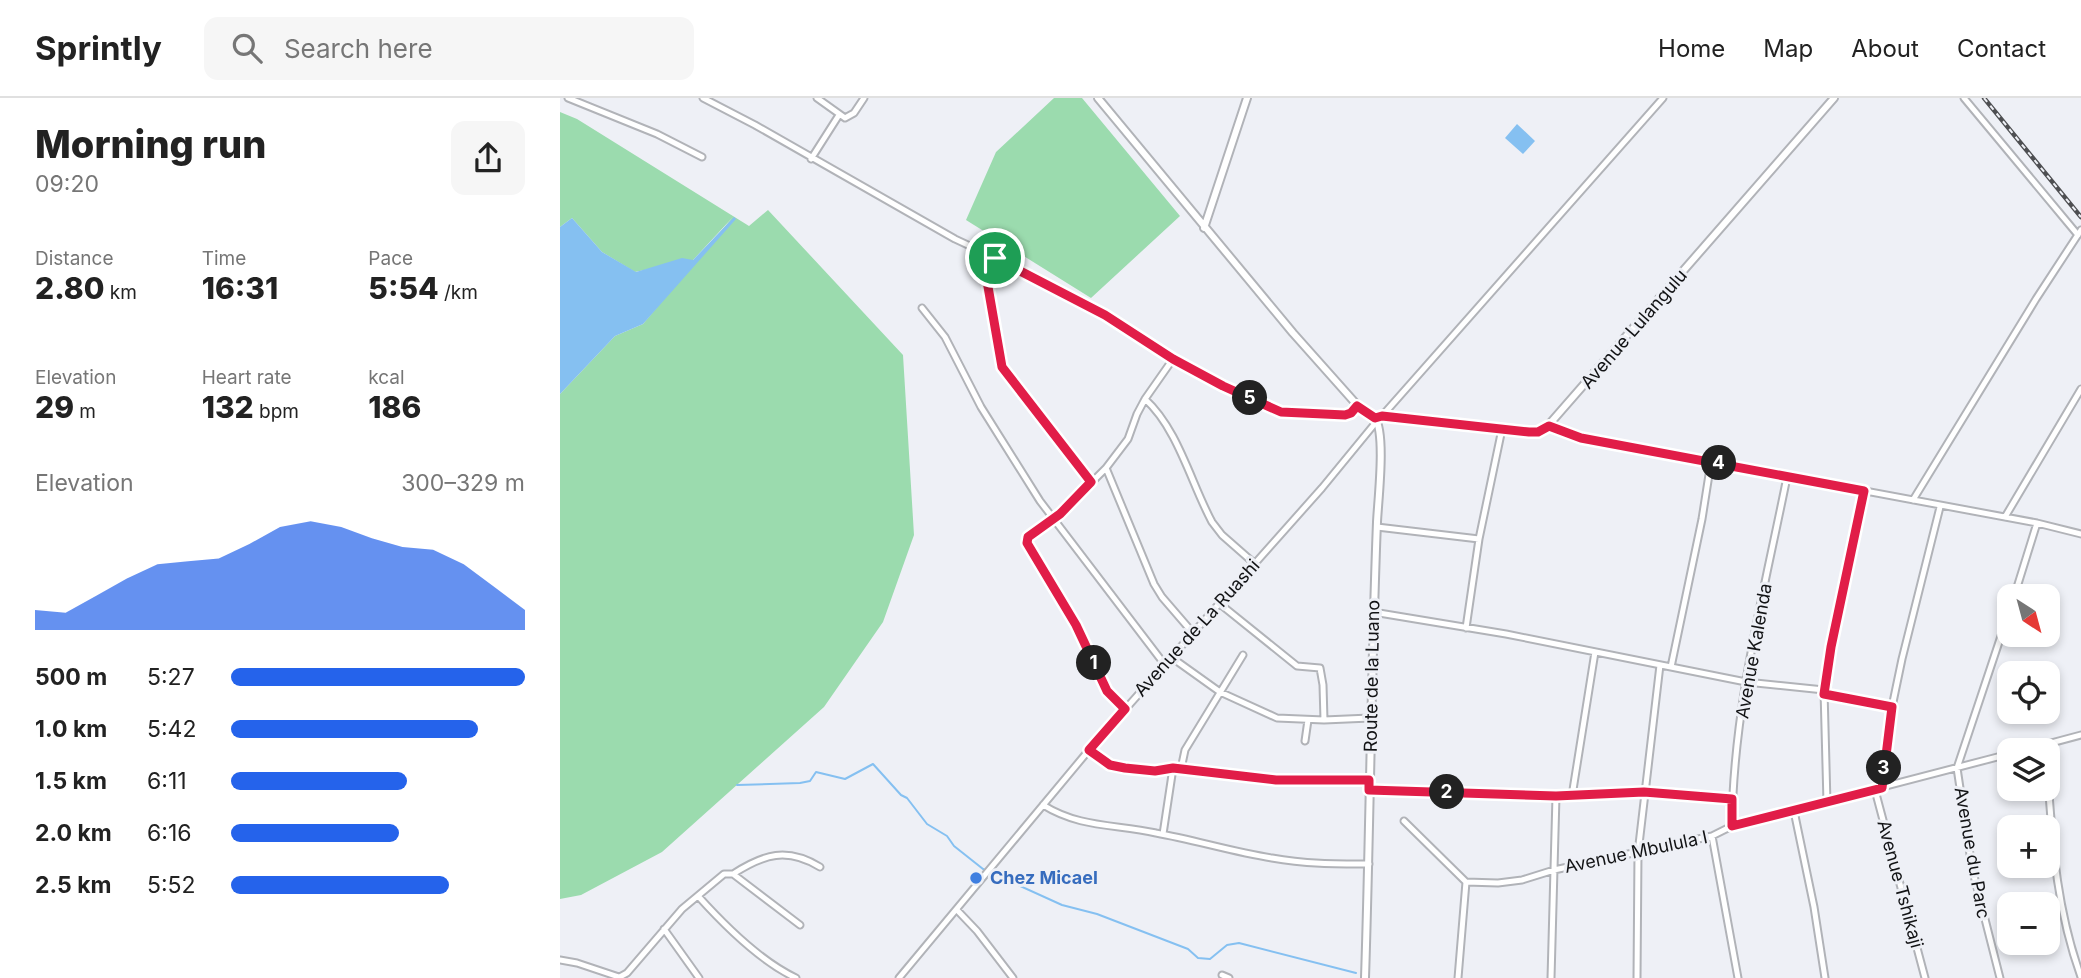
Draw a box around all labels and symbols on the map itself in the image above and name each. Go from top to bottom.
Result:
pin [965,228,1025,288]
street label: Avenue Lulangulu [1576,265,1691,393]
pin: 5 [1232,380,1268,416]
pin: 4 [1702,446,1736,480]
street label: Avenue de La Ruashi [1130,555,1264,700]
street label: Avenue Kalenda [1731,582,1776,720]
north arrow [1997,584,2060,648]
street label: Route de la Luano [1360,600,1383,752]
pin: 1 [1076,646,1112,680]
pin: 3 [1866,750,1902,786]
pin: 2 [1430,774,1464,810]
street label: Avenue du Parc [1951,785,1994,920]
street label: Avenue Tshikaji [1873,817,1928,950]
street label: Avenue Mbulula I [1563,826,1709,877]
place label: Chez Micael [990,867,1098,888]
marker: Chez Micael [968,870,984,886]

